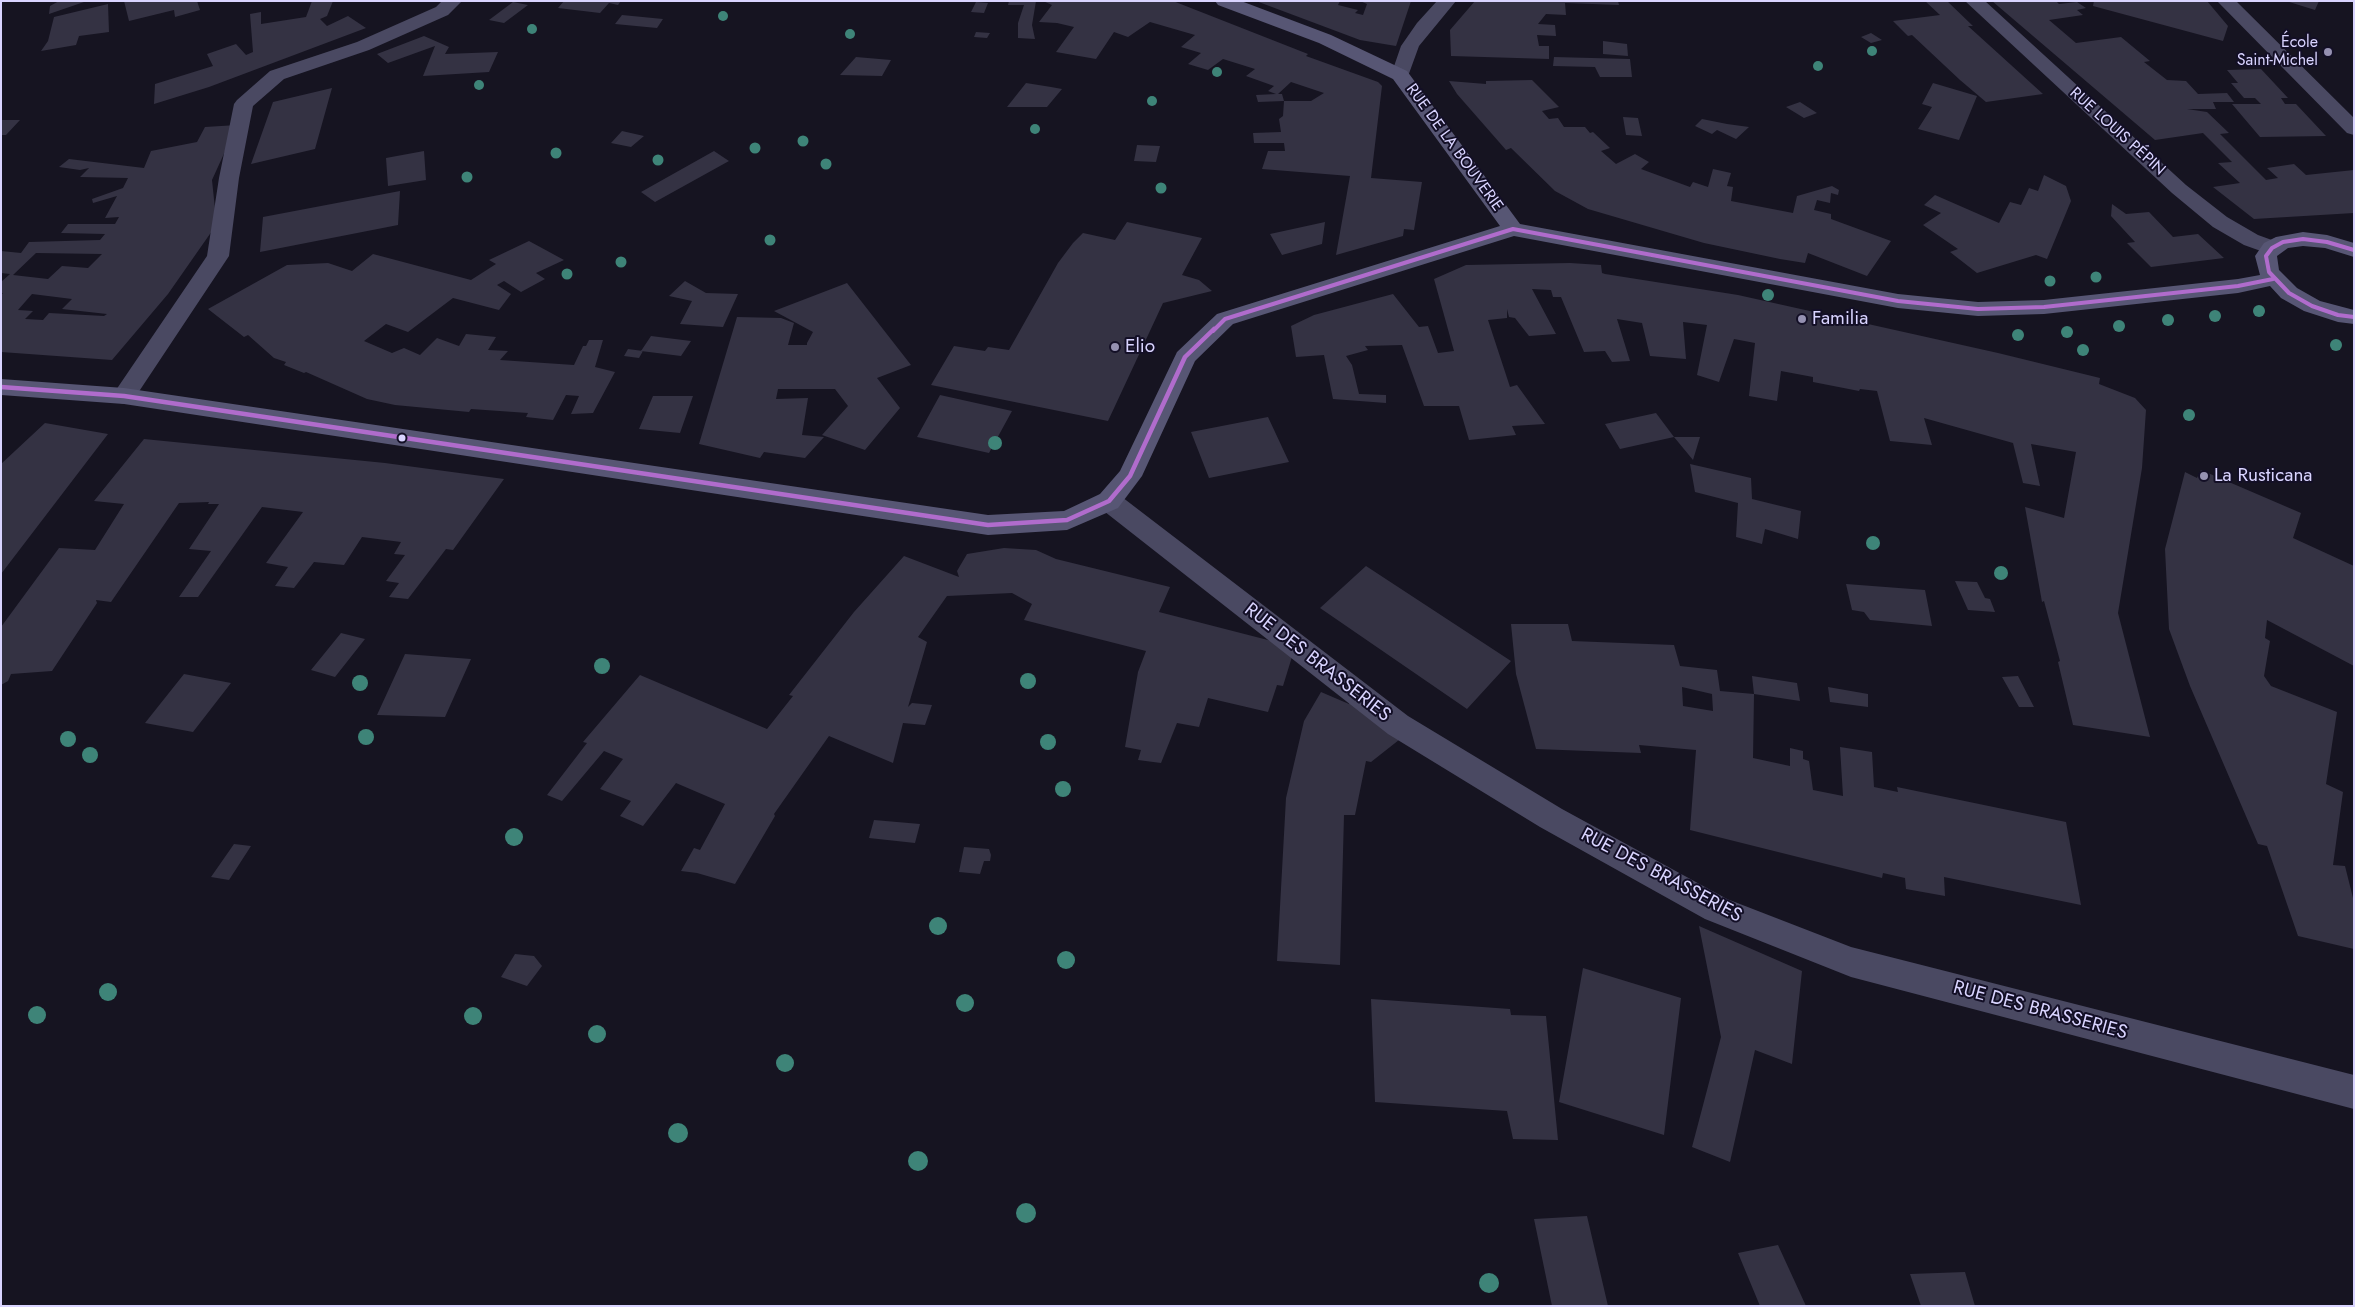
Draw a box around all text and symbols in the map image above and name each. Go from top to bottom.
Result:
place label: École Saint-Michel [2237,33,2318,71]
marker: École Saint-Michel [2322,46,2334,58]
street label: RUE DE LA BOUVERIE [1401,81,1507,215]
street label: RUE LOUIS PÉPIN [2065,84,2169,180]
place label: Familia [1812,308,1868,330]
marker: Familia [1796,313,1808,325]
place label: Elio [1125,336,1155,358]
marker: Elio [1109,341,1121,353]
unlabelled marker [397,433,407,443]
place label: La Rusticana [2214,465,2312,487]
marker: La Rusticana [2198,470,2210,482]
street label: RUE DES BRASSERIES [1239,599,1395,727]
street label: RUE DES BRASSERIES [1576,824,1746,928]
street label: RUE DES BRASSERIES [1950,977,2130,1045]

